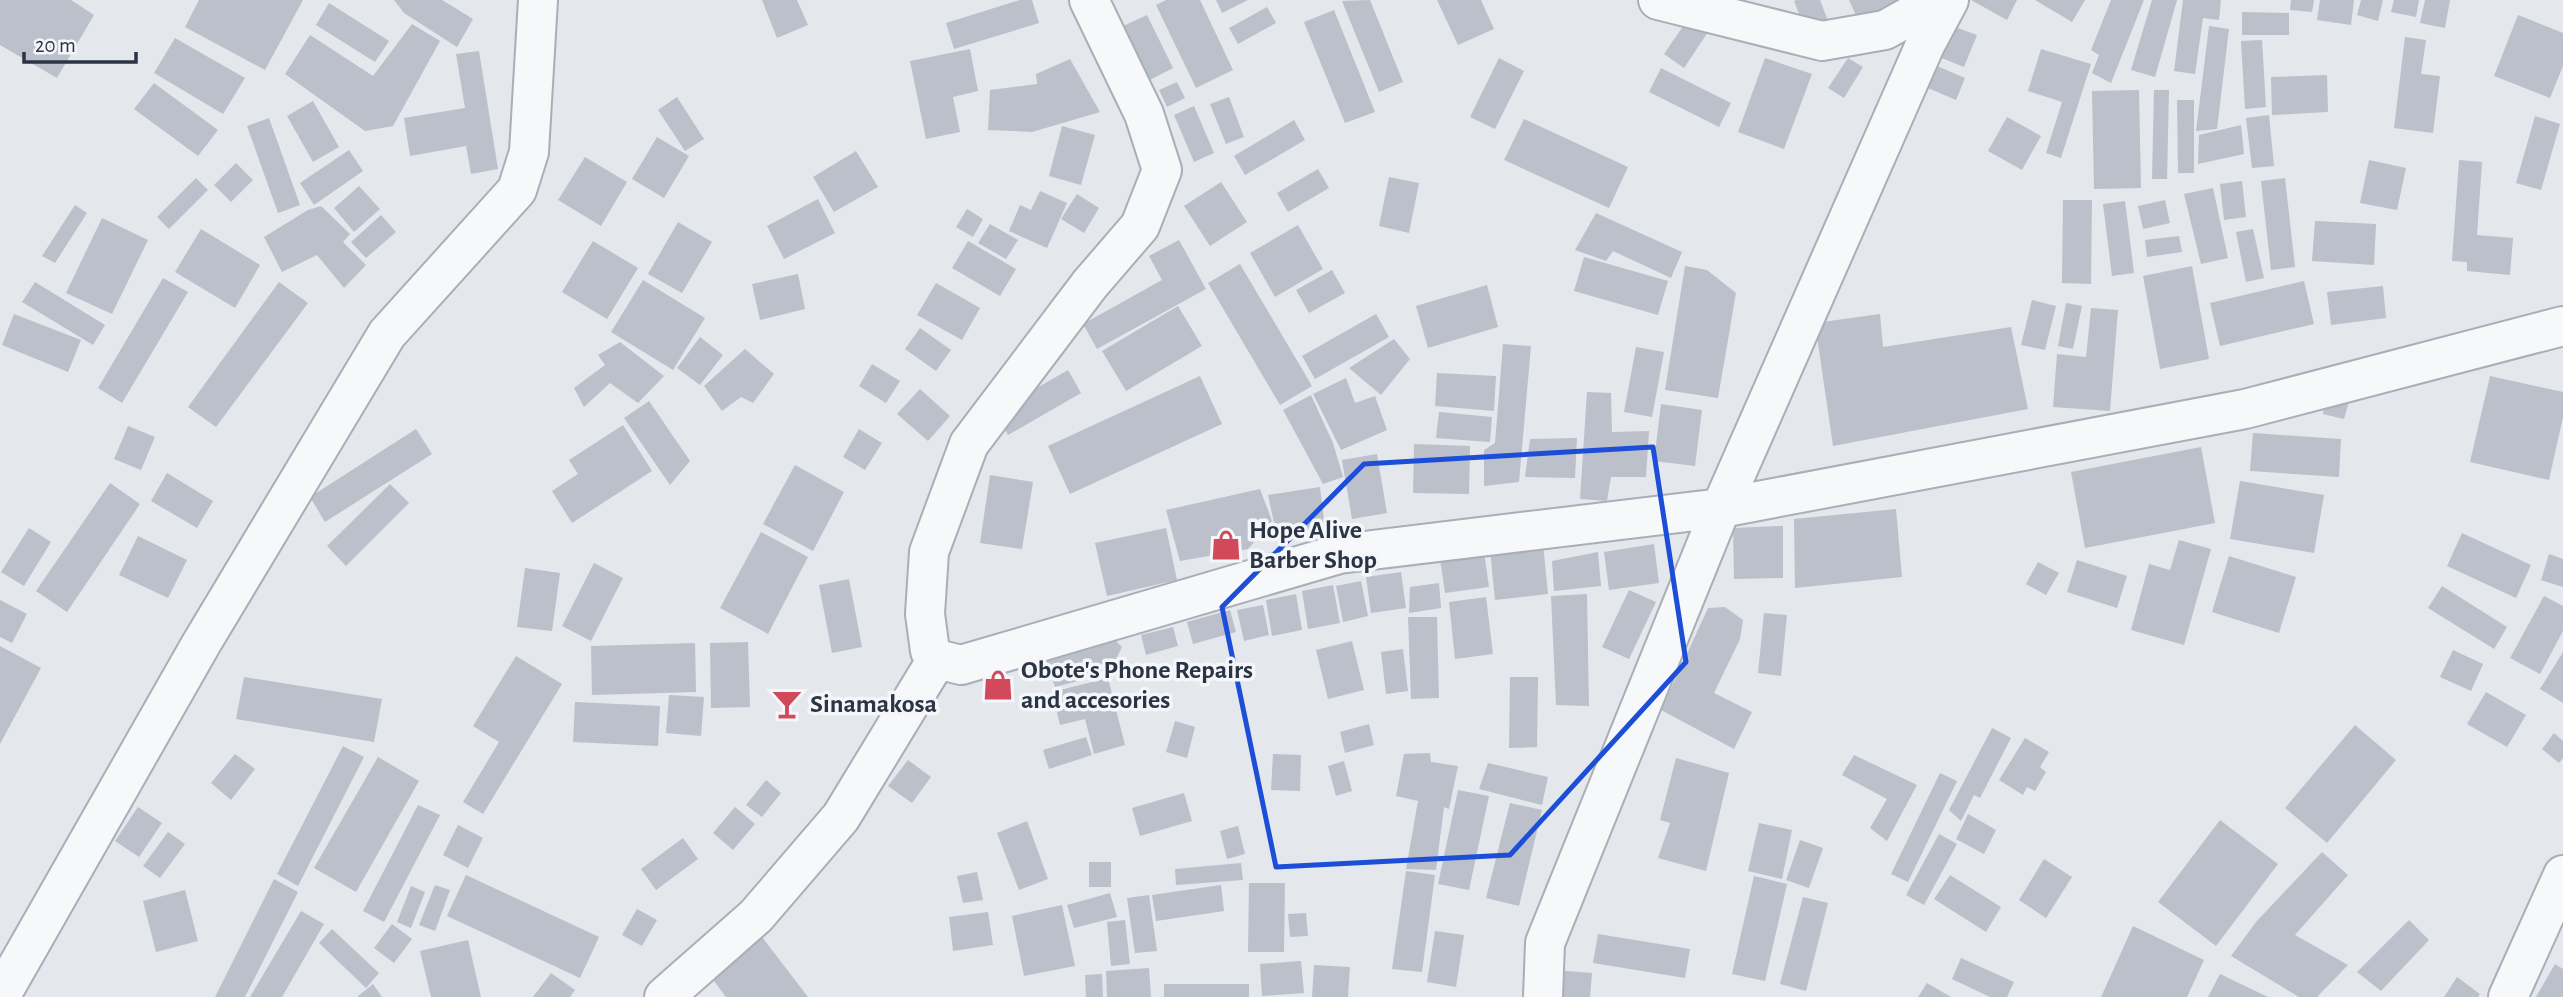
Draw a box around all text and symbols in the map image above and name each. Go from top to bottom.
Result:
scale bar [24,21,136,65]
text: 20 m [35,35,76,56]
place label: Hope Alive Barber Shop [1249,517,1377,573]
shop icon: Hope Alive Barber Shop [1209,528,1243,562]
place label: Obote's Phone Repairs and accesories [1021,657,1253,713]
shop icon: Obote's Phone Repairs and accesories [981,668,1015,702]
bar icon: Sinamakosa [770,687,804,721]
place label: Sinamakosa [810,691,937,717]

